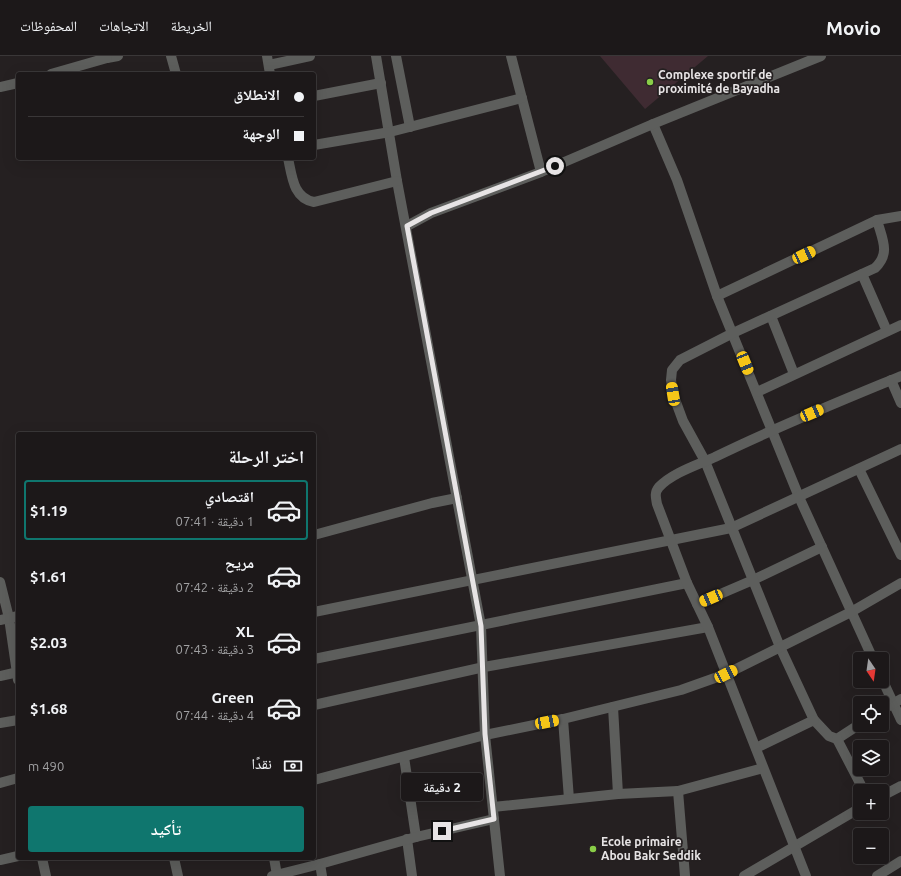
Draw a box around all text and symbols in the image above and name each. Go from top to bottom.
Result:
text: Movio [826,17,881,39]
text: المحفوظات [20,18,77,34]
text: الاتجاهات [99,18,149,34]
text: الخريطة [171,18,212,34]
place label: Complexe sportif de proximité de Bayadha [658,68,780,95]
marker: Complexe sportif de proximité de Bayadha [645,77,655,87]
text: الانطلاق [234,86,280,103]
text: الوجهة [242,125,280,142]
route start [546,157,564,175]
car [791,244,817,266]
car [735,350,755,376]
car [665,381,681,407]
car [799,403,825,423]
text: اختر الرحلة [229,446,304,466]
text: اقتصادي [205,488,254,505]
icon: car [266,492,302,528]
text: $1.19 [30,502,68,519]
text: 1 دقيقة · 07:41 [176,514,254,528]
text: مريح [225,554,254,571]
icon: car [266,558,302,594]
text: $1.61 [30,568,68,585]
text: 2 دقيقة · 07:42 [176,580,254,594]
car [698,588,724,608]
text: XL [236,623,254,640]
icon: car [266,624,302,660]
text: $2.03 [30,634,68,651]
text: 3 دقيقة · 07:43 [176,642,254,656]
north arrow [853,652,889,688]
map controls [853,652,889,864]
car [713,663,739,685]
text: Green [212,689,254,706]
icon: car [266,690,302,726]
button: locate [853,696,889,732]
text: $1.68 [30,700,68,717]
text: 4 دقيقة · 07:44 [176,708,254,722]
car [534,714,560,730]
button: layers [853,740,889,776]
text: نقدًا [251,755,272,772]
icon: cash [282,755,304,777]
text: 490 m [28,759,64,773]
callout: 2 دقيقة [401,773,483,801]
text: 2 دقيقة [423,780,461,794]
button: + [853,784,889,820]
button: تأكيد [28,806,304,852]
route end [433,822,451,840]
button: − [853,828,889,864]
place label: Ecole primaire Abou Bakr Seddik [601,835,701,862]
marker: Ecole primaire Abou Bakr Seddik [588,844,598,854]

